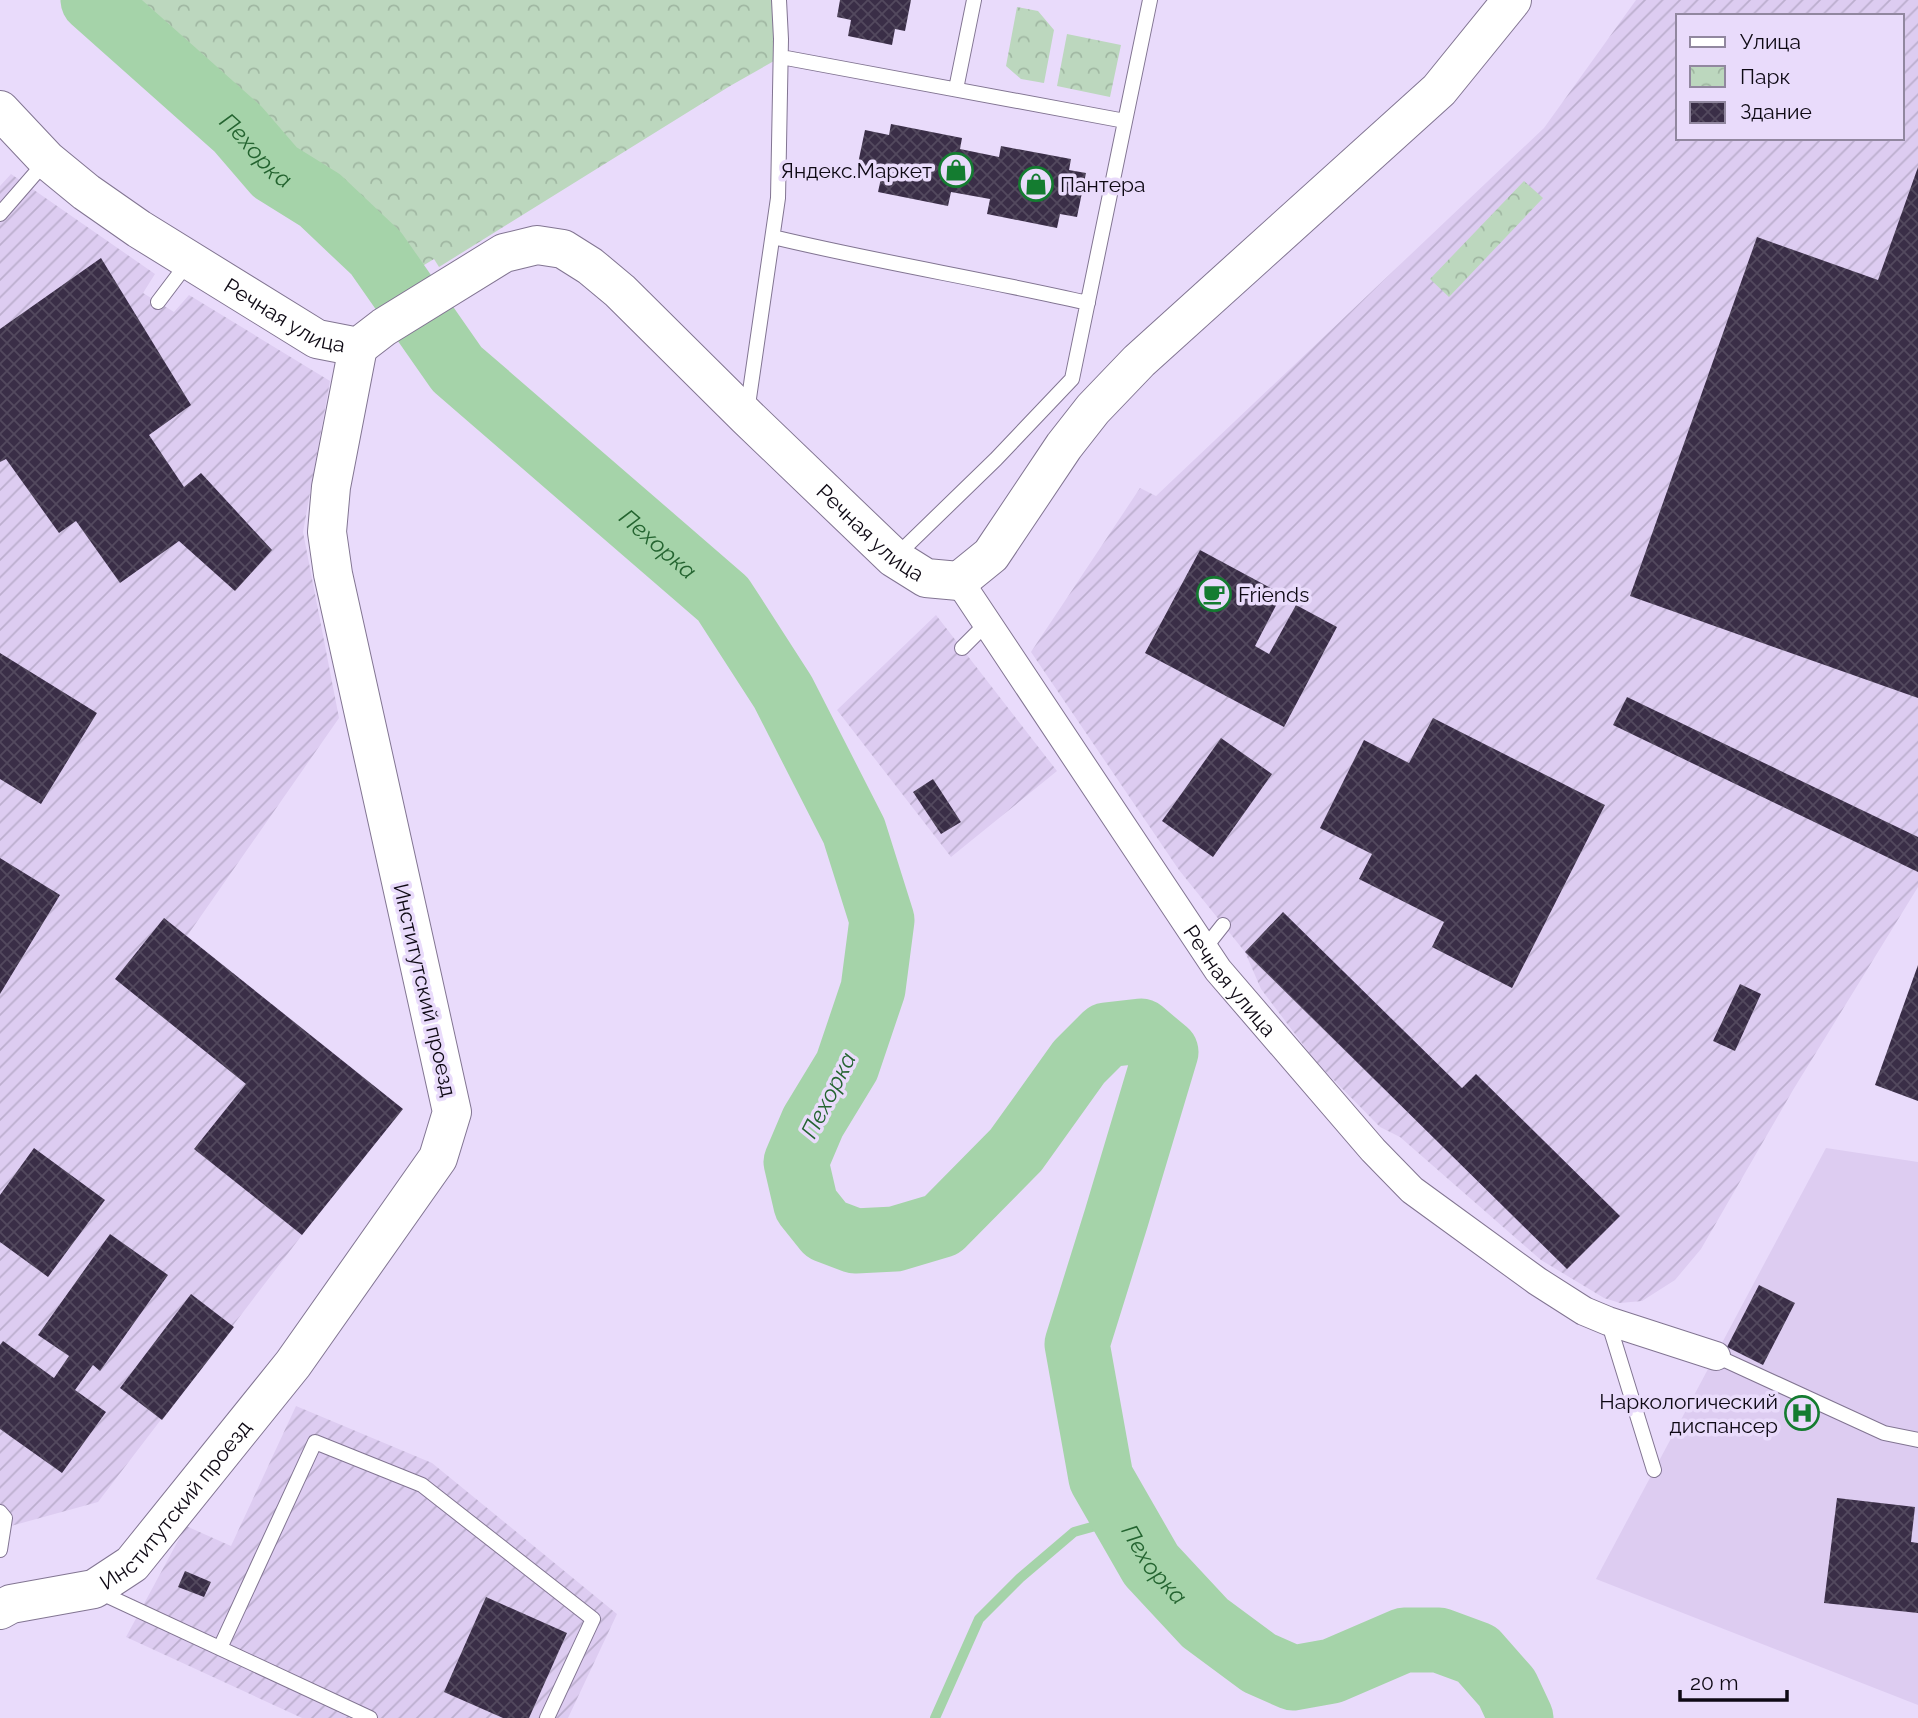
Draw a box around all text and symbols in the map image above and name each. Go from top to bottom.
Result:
legend [1676,14,1904,140]
text: Улица [1740,29,1801,54]
text: Парк [1740,64,1790,89]
text: Здание [1740,99,1812,124]
water label: Пехорка [215,107,297,193]
shop icon: Яндекс.Маркет [937,151,975,189]
place label: Яндекс.Маркет [781,158,932,183]
shop icon: Пантера [1017,165,1055,203]
place label: Пантера [1060,172,1145,197]
street label: Речная улица [220,272,347,357]
street label: Речная улица [812,478,929,586]
water label: Пехорка [615,503,703,584]
cafe icon: Friends [1195,575,1233,613]
place label: Friends [1238,582,1309,607]
street label: Институтский проезд [388,881,462,1099]
street label: Речная улица [1179,920,1282,1041]
water label: Пехорка [795,1047,861,1142]
place label: Наркологический диспансер [1599,1389,1778,1438]
hospital icon: Наркологический диспансер [1783,1394,1821,1432]
street label: Институтский проезд [95,1415,256,1594]
water label: Пехорка [1117,1519,1194,1609]
scale bar [1680,1658,1787,1702]
text: 20 m [1690,1670,1738,1695]

